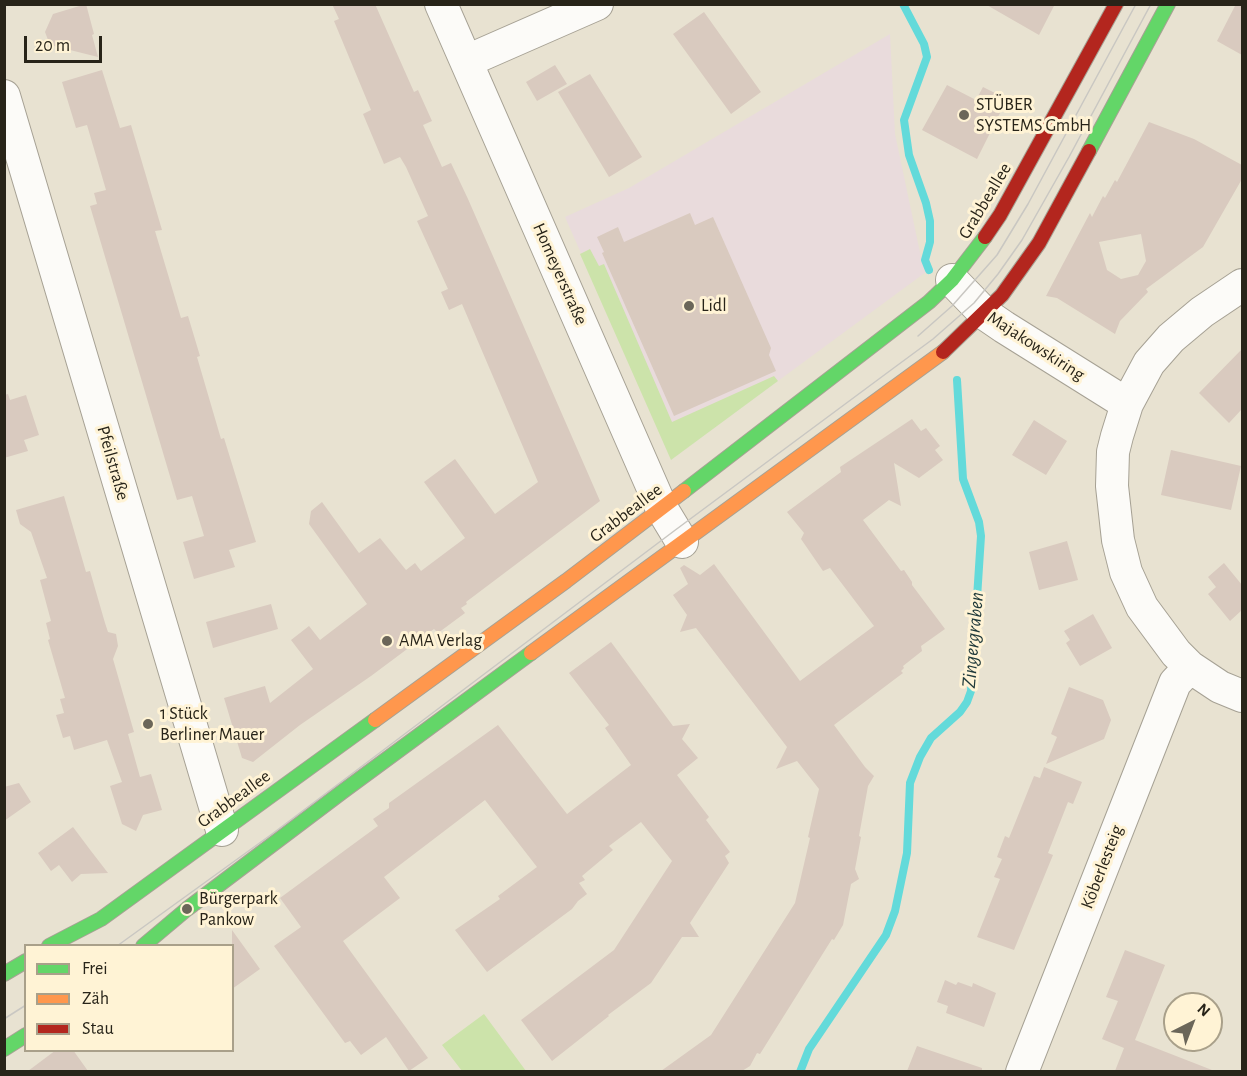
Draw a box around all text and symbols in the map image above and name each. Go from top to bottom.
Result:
scale bar [27,24,105,62]
text: 20 m [35,37,70,55]
place label: STÜBER SYSTEMS GmbH [976,94,1091,136]
marker: STÜBER SYSTEMS GmbH [957,108,971,122]
street label: Grabbeallee [954,159,1016,243]
street label: Homeyerstraße [528,220,592,328]
place label: Lidl [701,295,727,317]
marker: Lidl [682,299,696,313]
street label: Majakowskiring [983,307,1089,385]
street label: Pfeilstraße [92,423,134,503]
street label: Grabbeallee [586,479,666,547]
water label: Zingergraben [957,591,989,689]
place label: AMA Verlag [399,630,482,652]
marker: AMA Verlag [380,634,394,648]
place label: 1 Stück Berliner Mauer [160,703,264,746]
marker: 1 Stück Berliner Mauer [141,717,155,731]
street label: Grabbeallee [193,765,275,833]
street label: Köberlesteig [1076,822,1128,912]
place label: Bürgerpark Pankow [199,888,278,930]
marker: Bürgerpark Pankow [180,902,194,916]
legend [24,944,234,1052]
text: Frei [82,960,108,978]
text: Zäh [82,990,109,1008]
north arrow [1163,992,1223,1052]
text: N [1194,1000,1213,1020]
text: Stau [82,1020,114,1038]

